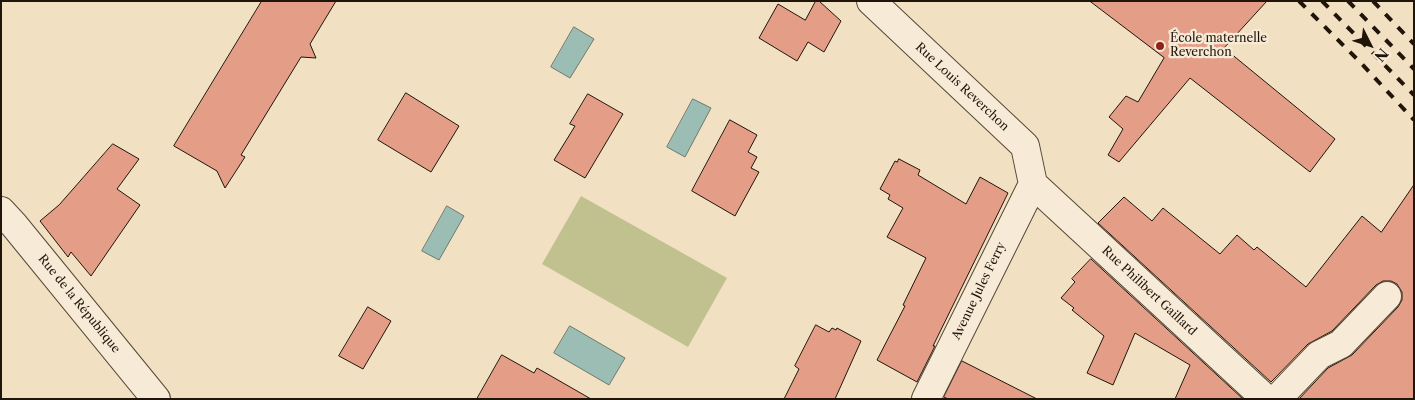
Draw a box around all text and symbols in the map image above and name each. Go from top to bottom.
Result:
north arrow [1345,20,1395,70]
place label: École maternelle Reverchon [1170,32,1267,60]
street label: Rue Louis Reverchon [912,40,1012,134]
marker: École maternelle Reverchon [1154,40,1166,52]
text: N [1371,44,1392,65]
street label: Avenue Jules Ferry [949,240,1009,342]
street label: Rue Philibert Gaillard [1099,243,1199,339]
street label: Rue de la République [35,252,123,356]

